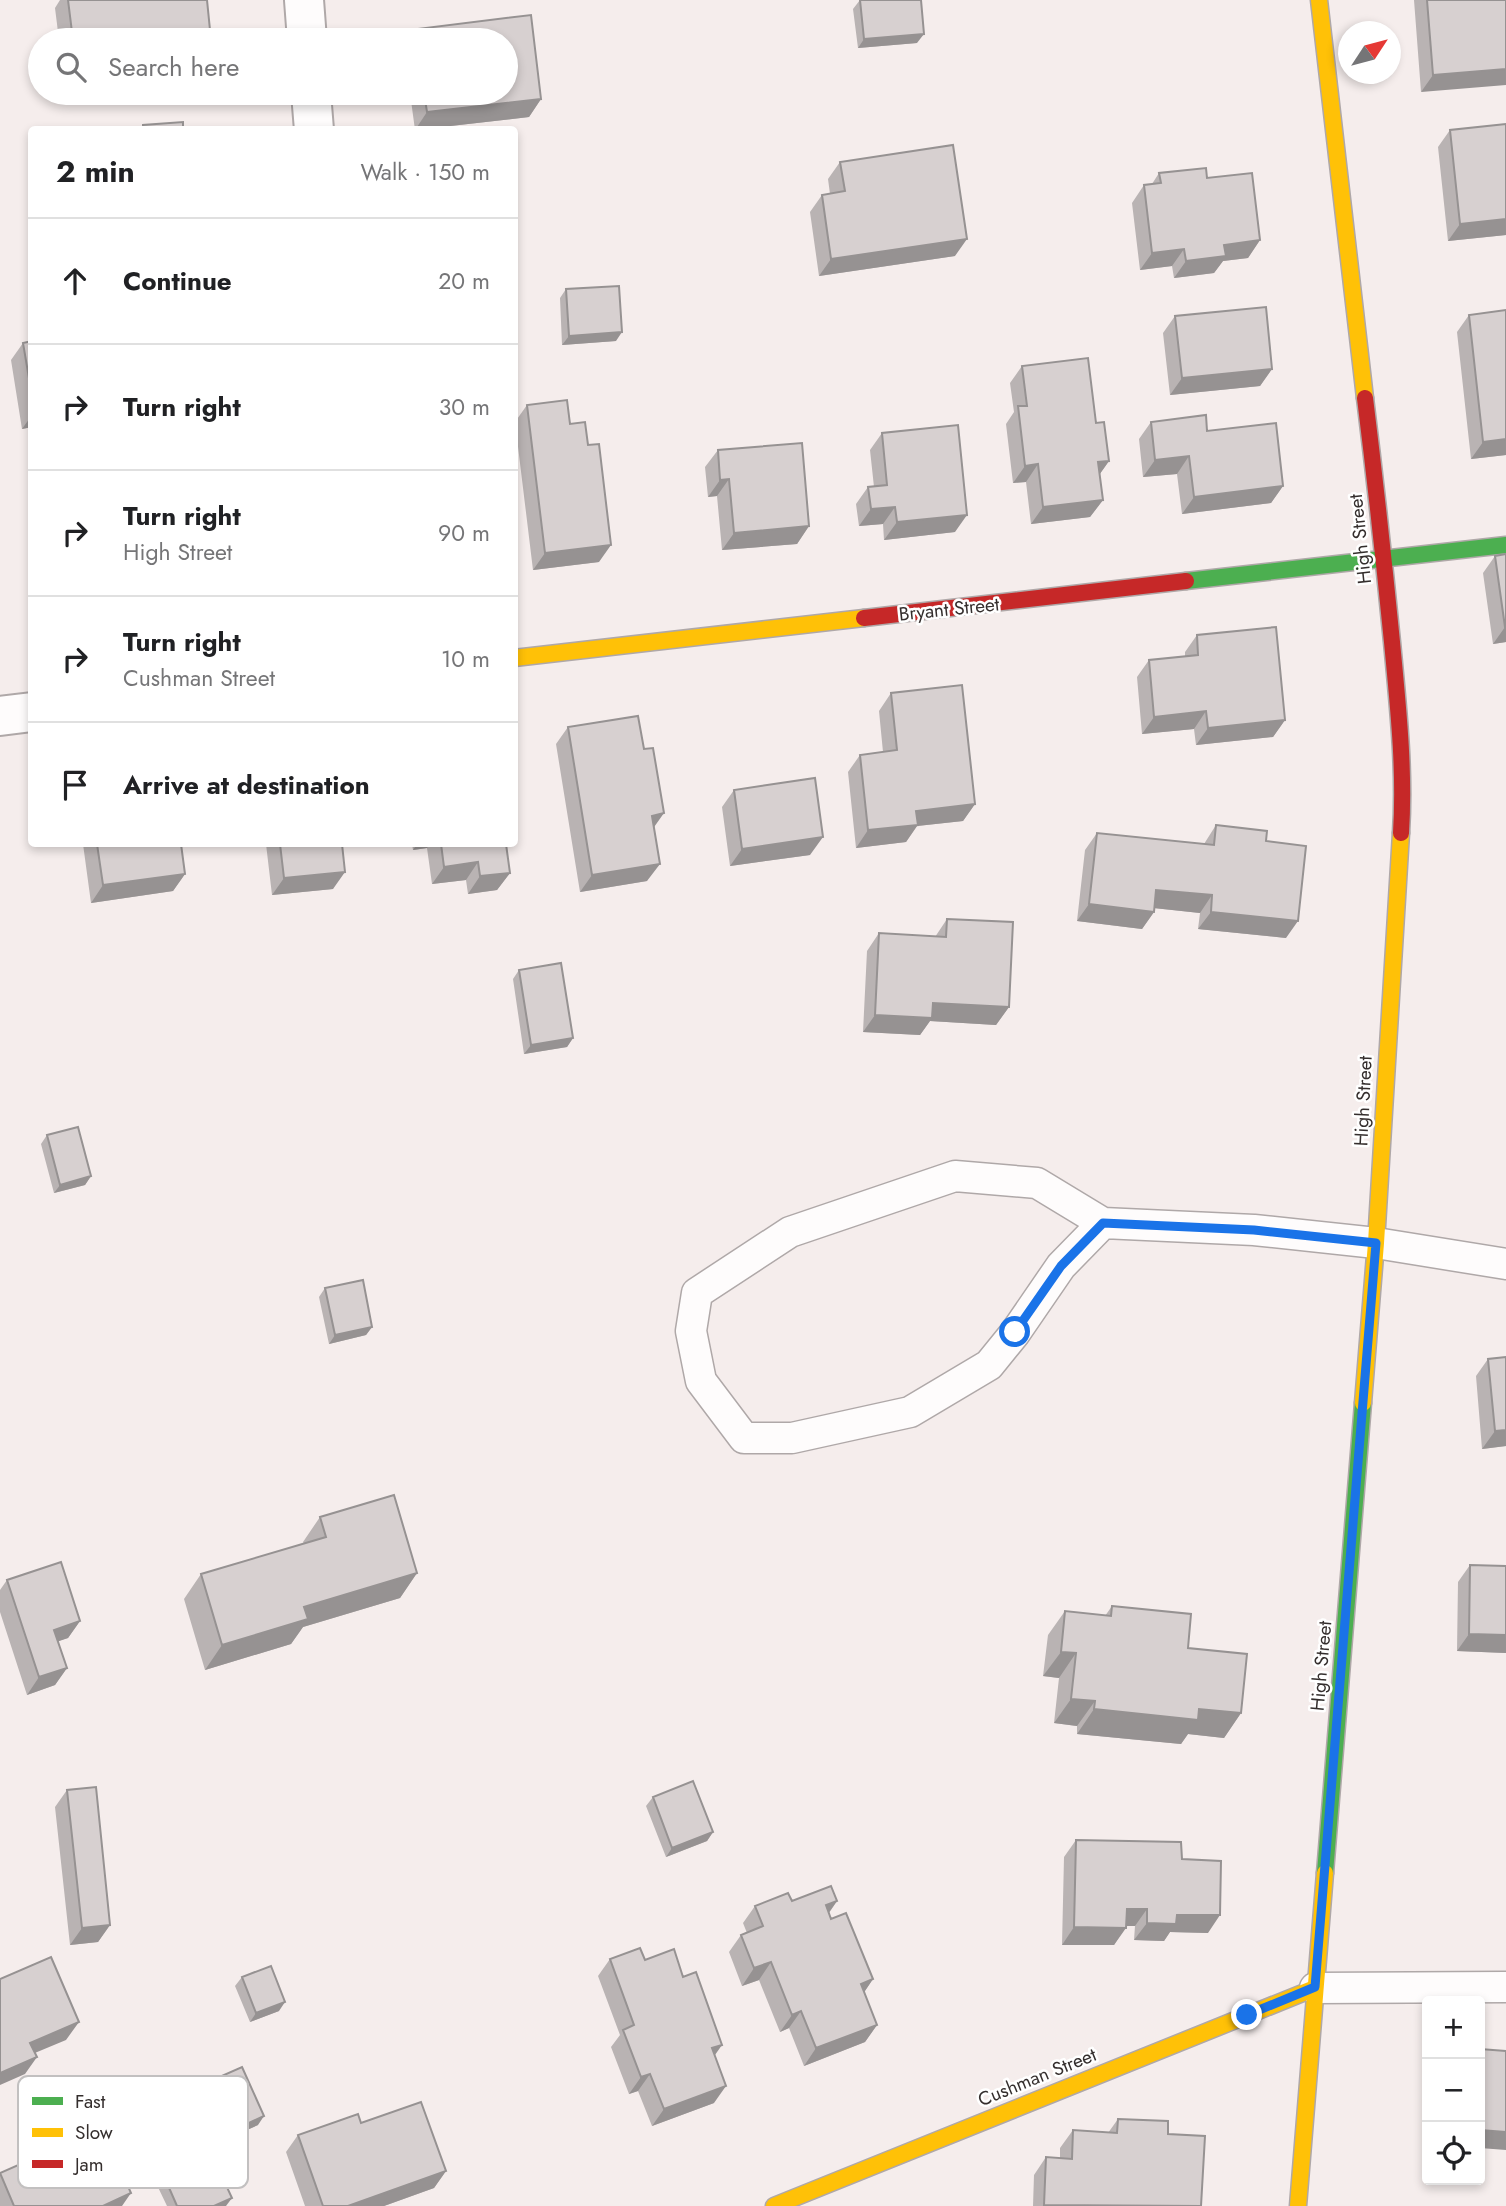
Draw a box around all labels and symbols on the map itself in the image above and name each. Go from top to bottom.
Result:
north arrow [1338,21,1401,84]
street label: High Street [1342,492,1378,585]
street label: Bryant Street [897,590,1001,628]
street label: High Street [1347,1055,1379,1147]
route start [999,1316,1030,1347]
street label: High Street [1304,1619,1338,1712]
route end [1231,1999,1262,2030]
street label: Cushman Street [974,2041,1101,2113]
legend [18,2076,248,2188]
text: Fast [75,2088,106,2115]
text: Slow [75,2119,113,2146]
text: Jam [72,2151,104,2178]

